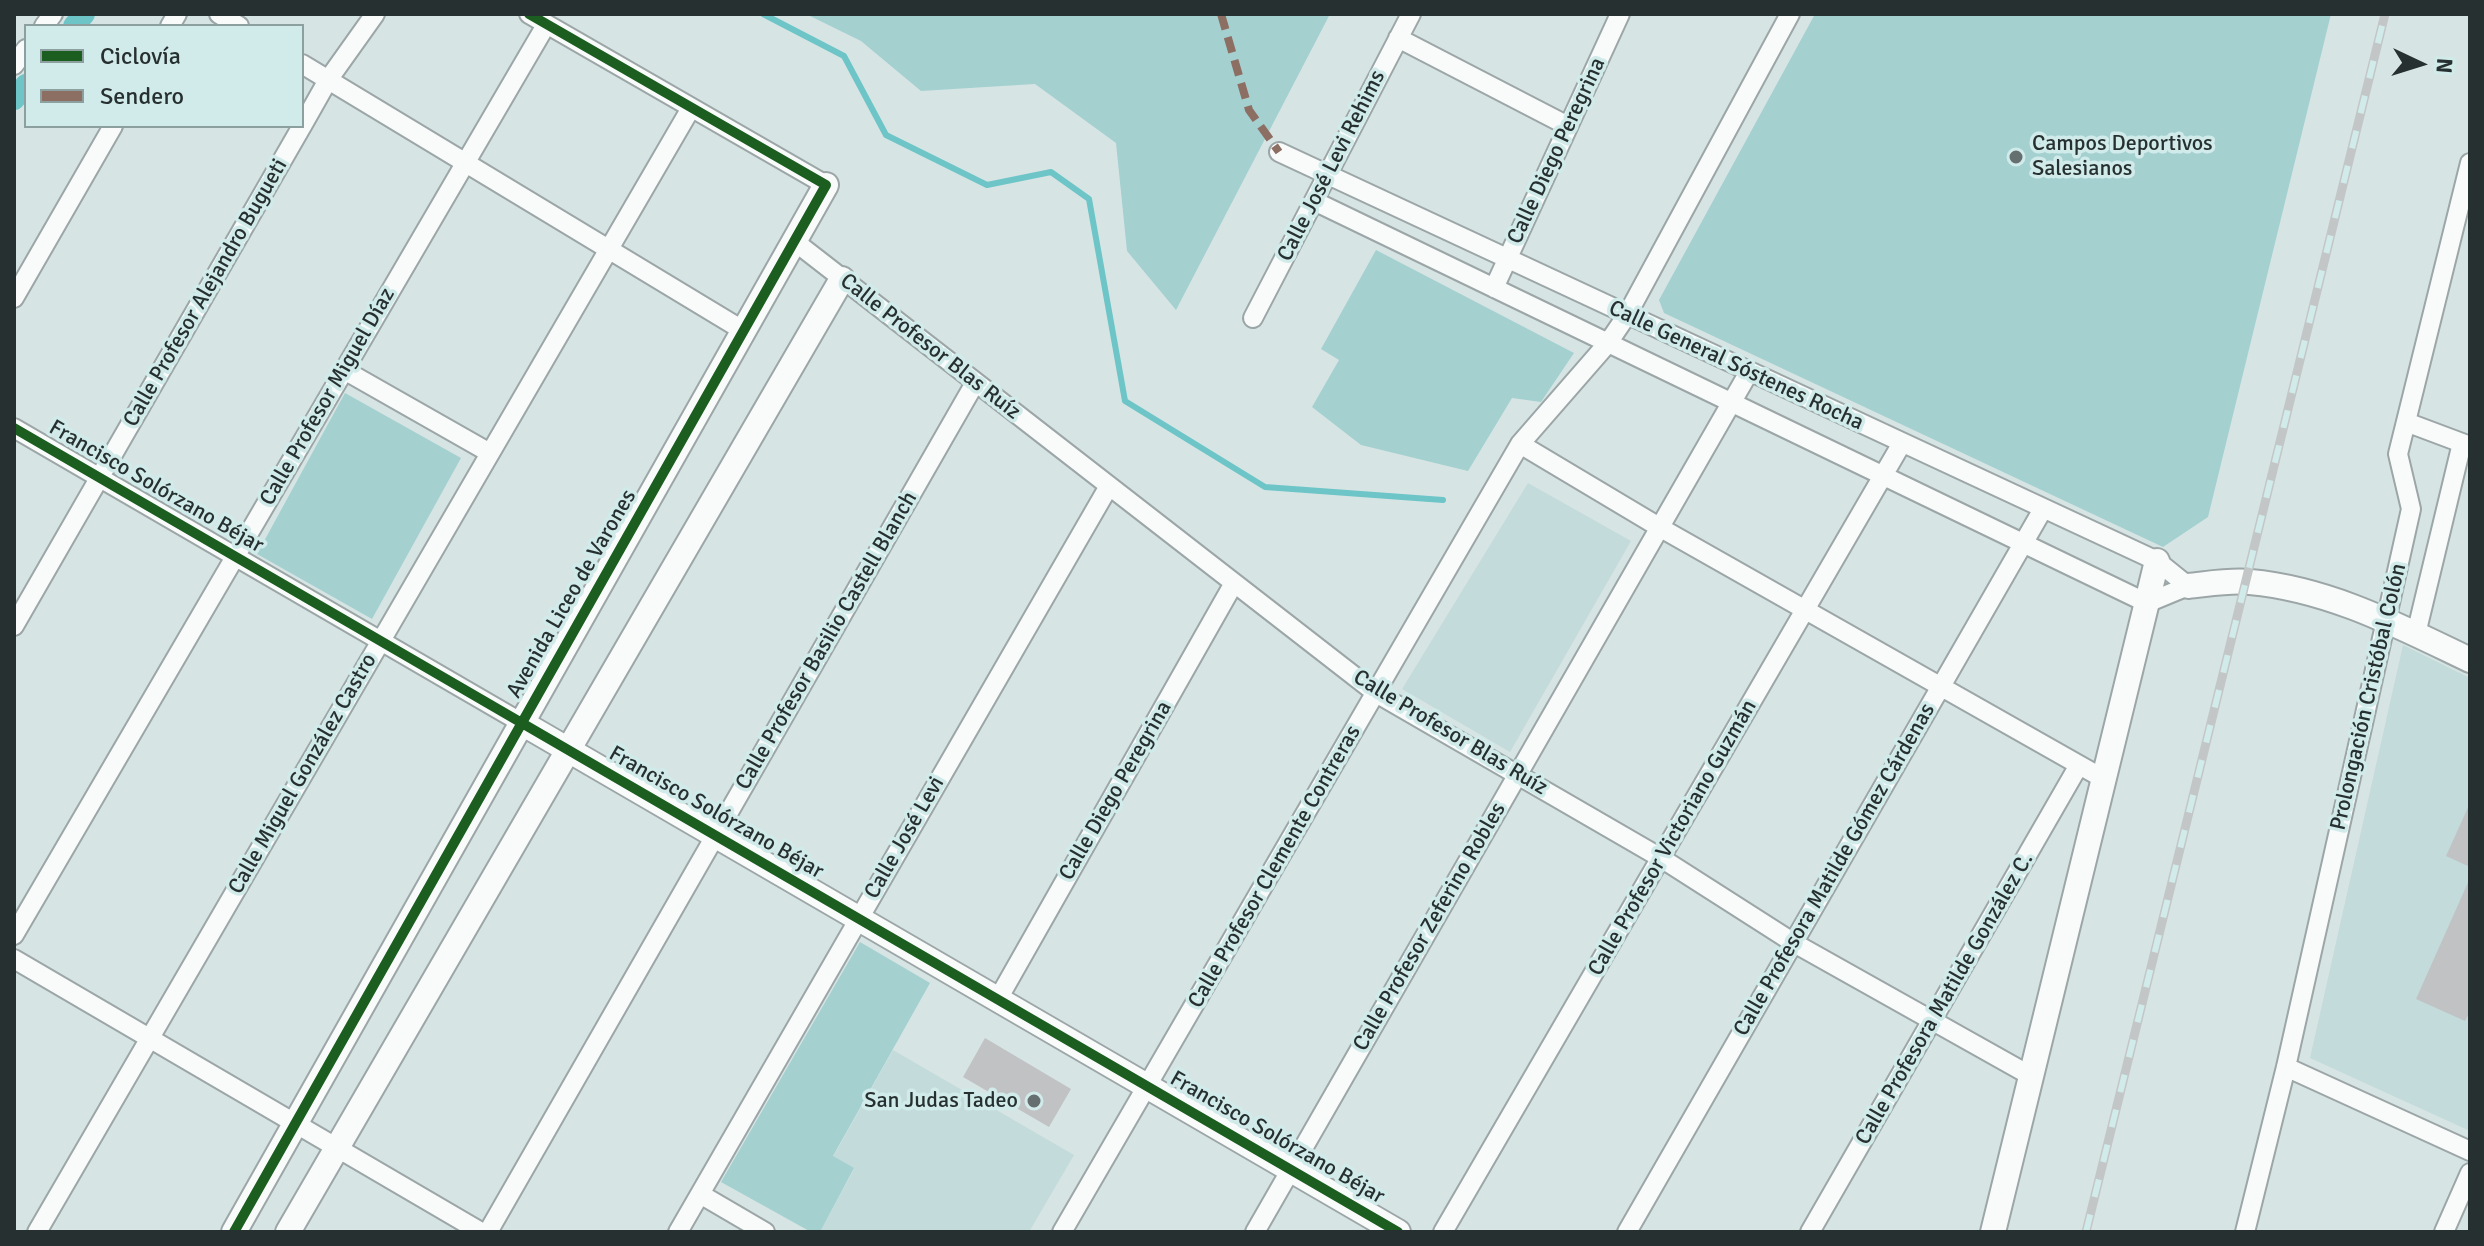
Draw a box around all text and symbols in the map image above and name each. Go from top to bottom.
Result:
legend [24,24,304,128]
north arrow [2380,24,2460,104]
text: Ciclovía [100,41,181,71]
street label: Calle Diego Peregrina [1502,54,1612,248]
text: N [2430,57,2458,74]
street label: Calle José Levi Rehims [1272,66,1392,266]
text: Sendero [100,81,184,111]
place label: Campos Deportivos Salesianos [2032,131,2213,182]
marker: Campos Deportivos Salesianos [2007,148,2025,166]
street label: Calle Profesor Alejandro Bugueti [118,154,294,432]
street label: Calle Profesor Blas Ruíz [834,268,1026,426]
street label: Calle Profesor Miguel Díaz [255,284,401,510]
street label: Calle General Sóstenes Rocha [1604,295,1868,437]
street label: Francisco Solórzano Béjar [44,415,268,559]
street label: Avenida Liceo de Varones [502,485,642,703]
street label: Calle Profesor Basilio Castell Blanch [731,487,923,795]
street label: Prolongación Cristóbal Colón [2325,561,2413,833]
street label: Calle Miguel González Castro [223,649,383,899]
street label: Calle Profesor Blas Ruíz [1348,665,1552,801]
street label: Calle Profesor Victoriano Guzmán [1583,695,1763,981]
street label: Calle Diego Peregrina [1054,697,1178,885]
street label: Calle Profesora Matilde Gómez Cárdenas [1729,699,1941,1041]
street label: Calle Profesor Clemente Contreras [1183,721,1367,1013]
street label: Francisco Solórzano Béjar [604,741,828,885]
street label: Calle José Levi [859,772,951,904]
street label: Calle Profesor Zeferino Robles [1348,798,1512,1056]
street label: Calle Profesora Matilde González C. [1850,848,2040,1150]
street label: Francisco Solórzano Béjar [1165,1066,1389,1210]
place label: San Judas Tadeo [864,1088,1018,1114]
marker: San Judas Tadeo [1025,1092,1043,1110]

